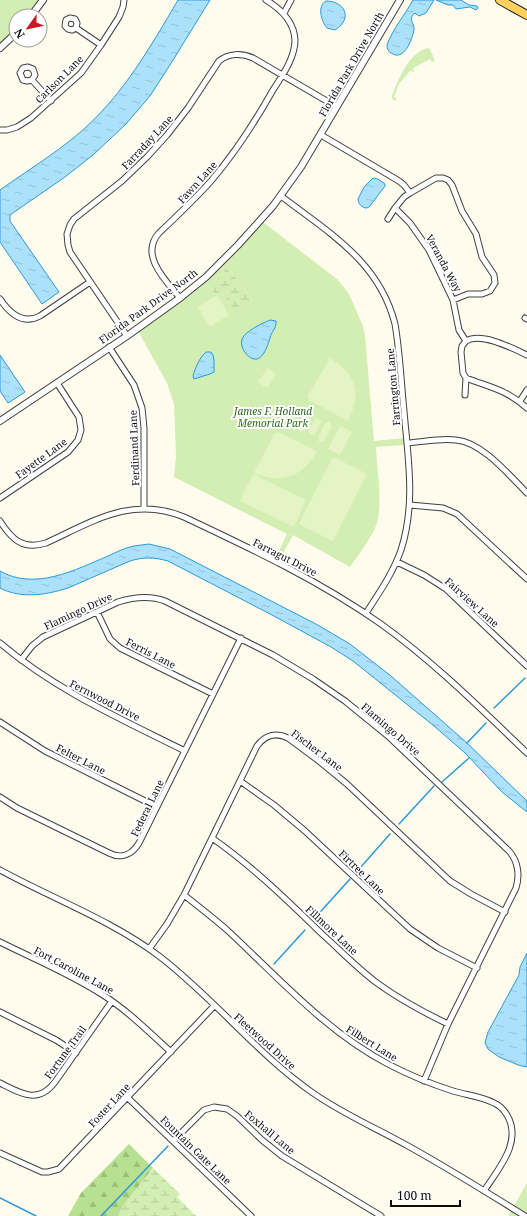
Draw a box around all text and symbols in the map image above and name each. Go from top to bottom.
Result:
north arrow [8,8,48,48]
street label: Florida Park Drive North [315,9,387,119]
text: N [10,26,28,41]
street label: Carlson Lane [32,52,86,106]
street label: Farraday Lane [118,112,176,172]
street label: Fawn Lane [174,158,220,206]
street label: Veranda Way [423,232,465,295]
street label: Florida Park Drive North [96,265,201,347]
street label: Farrington Lane [383,348,403,426]
park label: James F. Holland Memorial Park [232,404,312,430]
street label: Ferdinand Lane [126,410,142,486]
street label: Fayette Lane [12,435,70,481]
street label: Farragut Drive [251,535,319,579]
street label: Fairview Lane [442,574,502,630]
street label: Flamingo Drive [42,589,114,633]
street label: Ferris Lane [124,634,178,672]
street label: Fernwood Drive [67,676,143,724]
street label: Flamingo Drive [359,700,423,758]
street label: Fischer Lane [288,726,346,774]
street label: Felter Lane [54,741,108,777]
street label: Federal Lane [127,777,167,839]
street label: Firtree Lane [336,846,388,898]
street label: Fillmore Lane [303,902,361,958]
street label: Fort Caroline Lane [32,943,116,997]
street label: Fleetwood Drive [231,1010,299,1072]
street label: Fortune Trail [41,1022,89,1082]
street label: Filbert Lane [344,1022,400,1064]
street label: Foster Lane [85,1080,133,1130]
street label: Foxhall Lane [242,1107,298,1157]
street label: Fountain Gate Lane [158,1113,234,1187]
scale bar [391,1182,460,1208]
text: 100 m [397,1187,432,1204]

